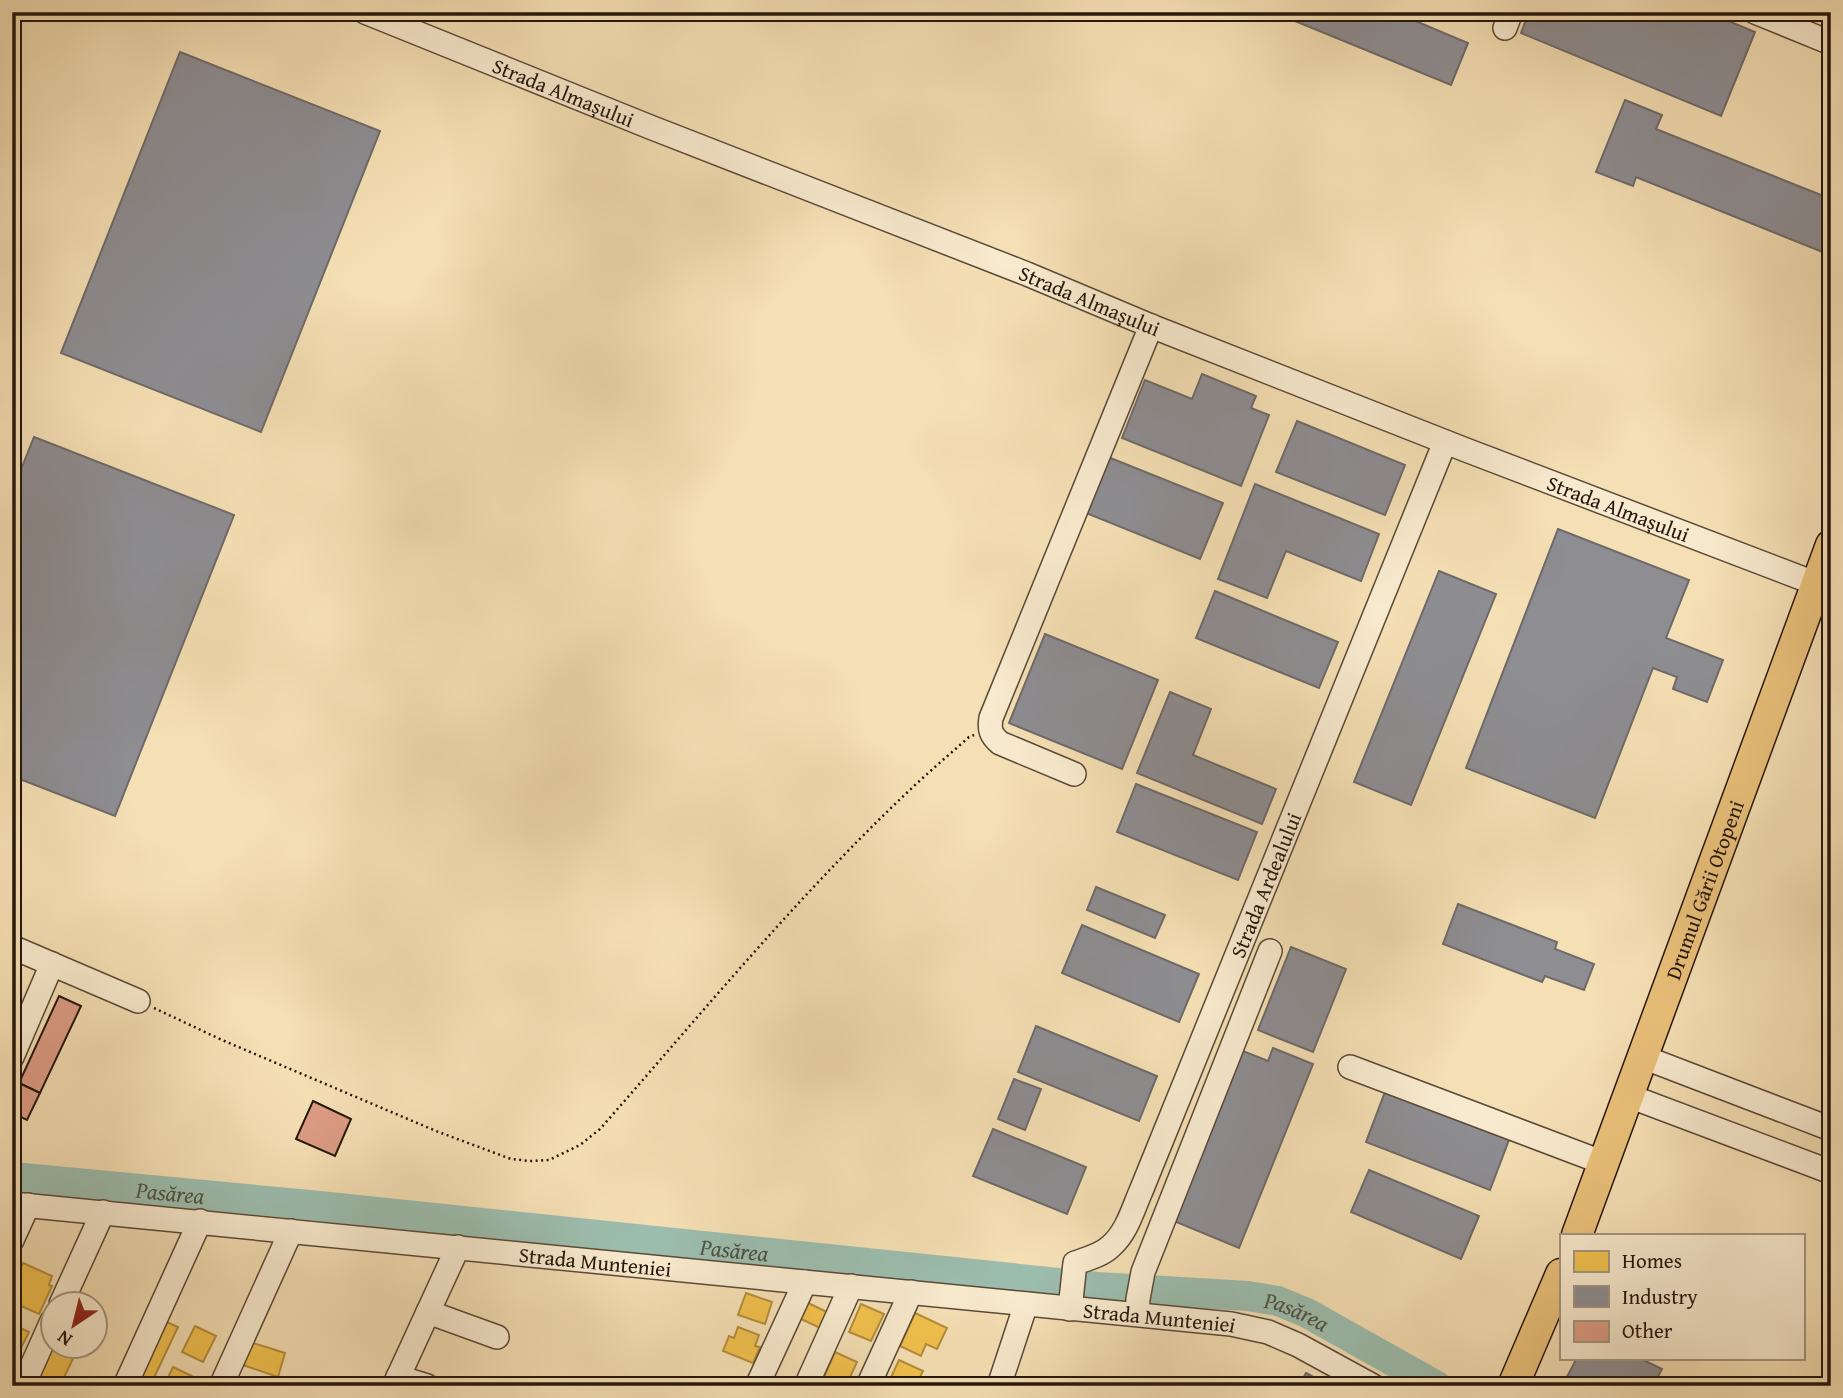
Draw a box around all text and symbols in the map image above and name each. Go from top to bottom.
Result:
street label: Strada Almașului [488,50,639,135]
street label: Strada Almașului [1015,257,1165,344]
street label: Strada Almașului [1542,467,1694,550]
street label: Drumul Gării Otopeni [1657,795,1751,984]
street label: Strada Ardealului [1222,807,1309,962]
water label: Pasărea [134,1172,206,1212]
water label: Pasărea [698,1229,771,1269]
legend [1560,1234,1804,1360]
street label: Strada Munteniei [518,1238,673,1284]
text: Homes [1622,1245,1682,1276]
text: Industry [1622,1281,1698,1312]
water label: Pasărea [1261,1282,1336,1339]
north arrow [38,1290,108,1360]
street label: Strada Munteniei [1082,1294,1239,1340]
text: Other [1622,1315,1673,1346]
text: N [51,1324,77,1354]

